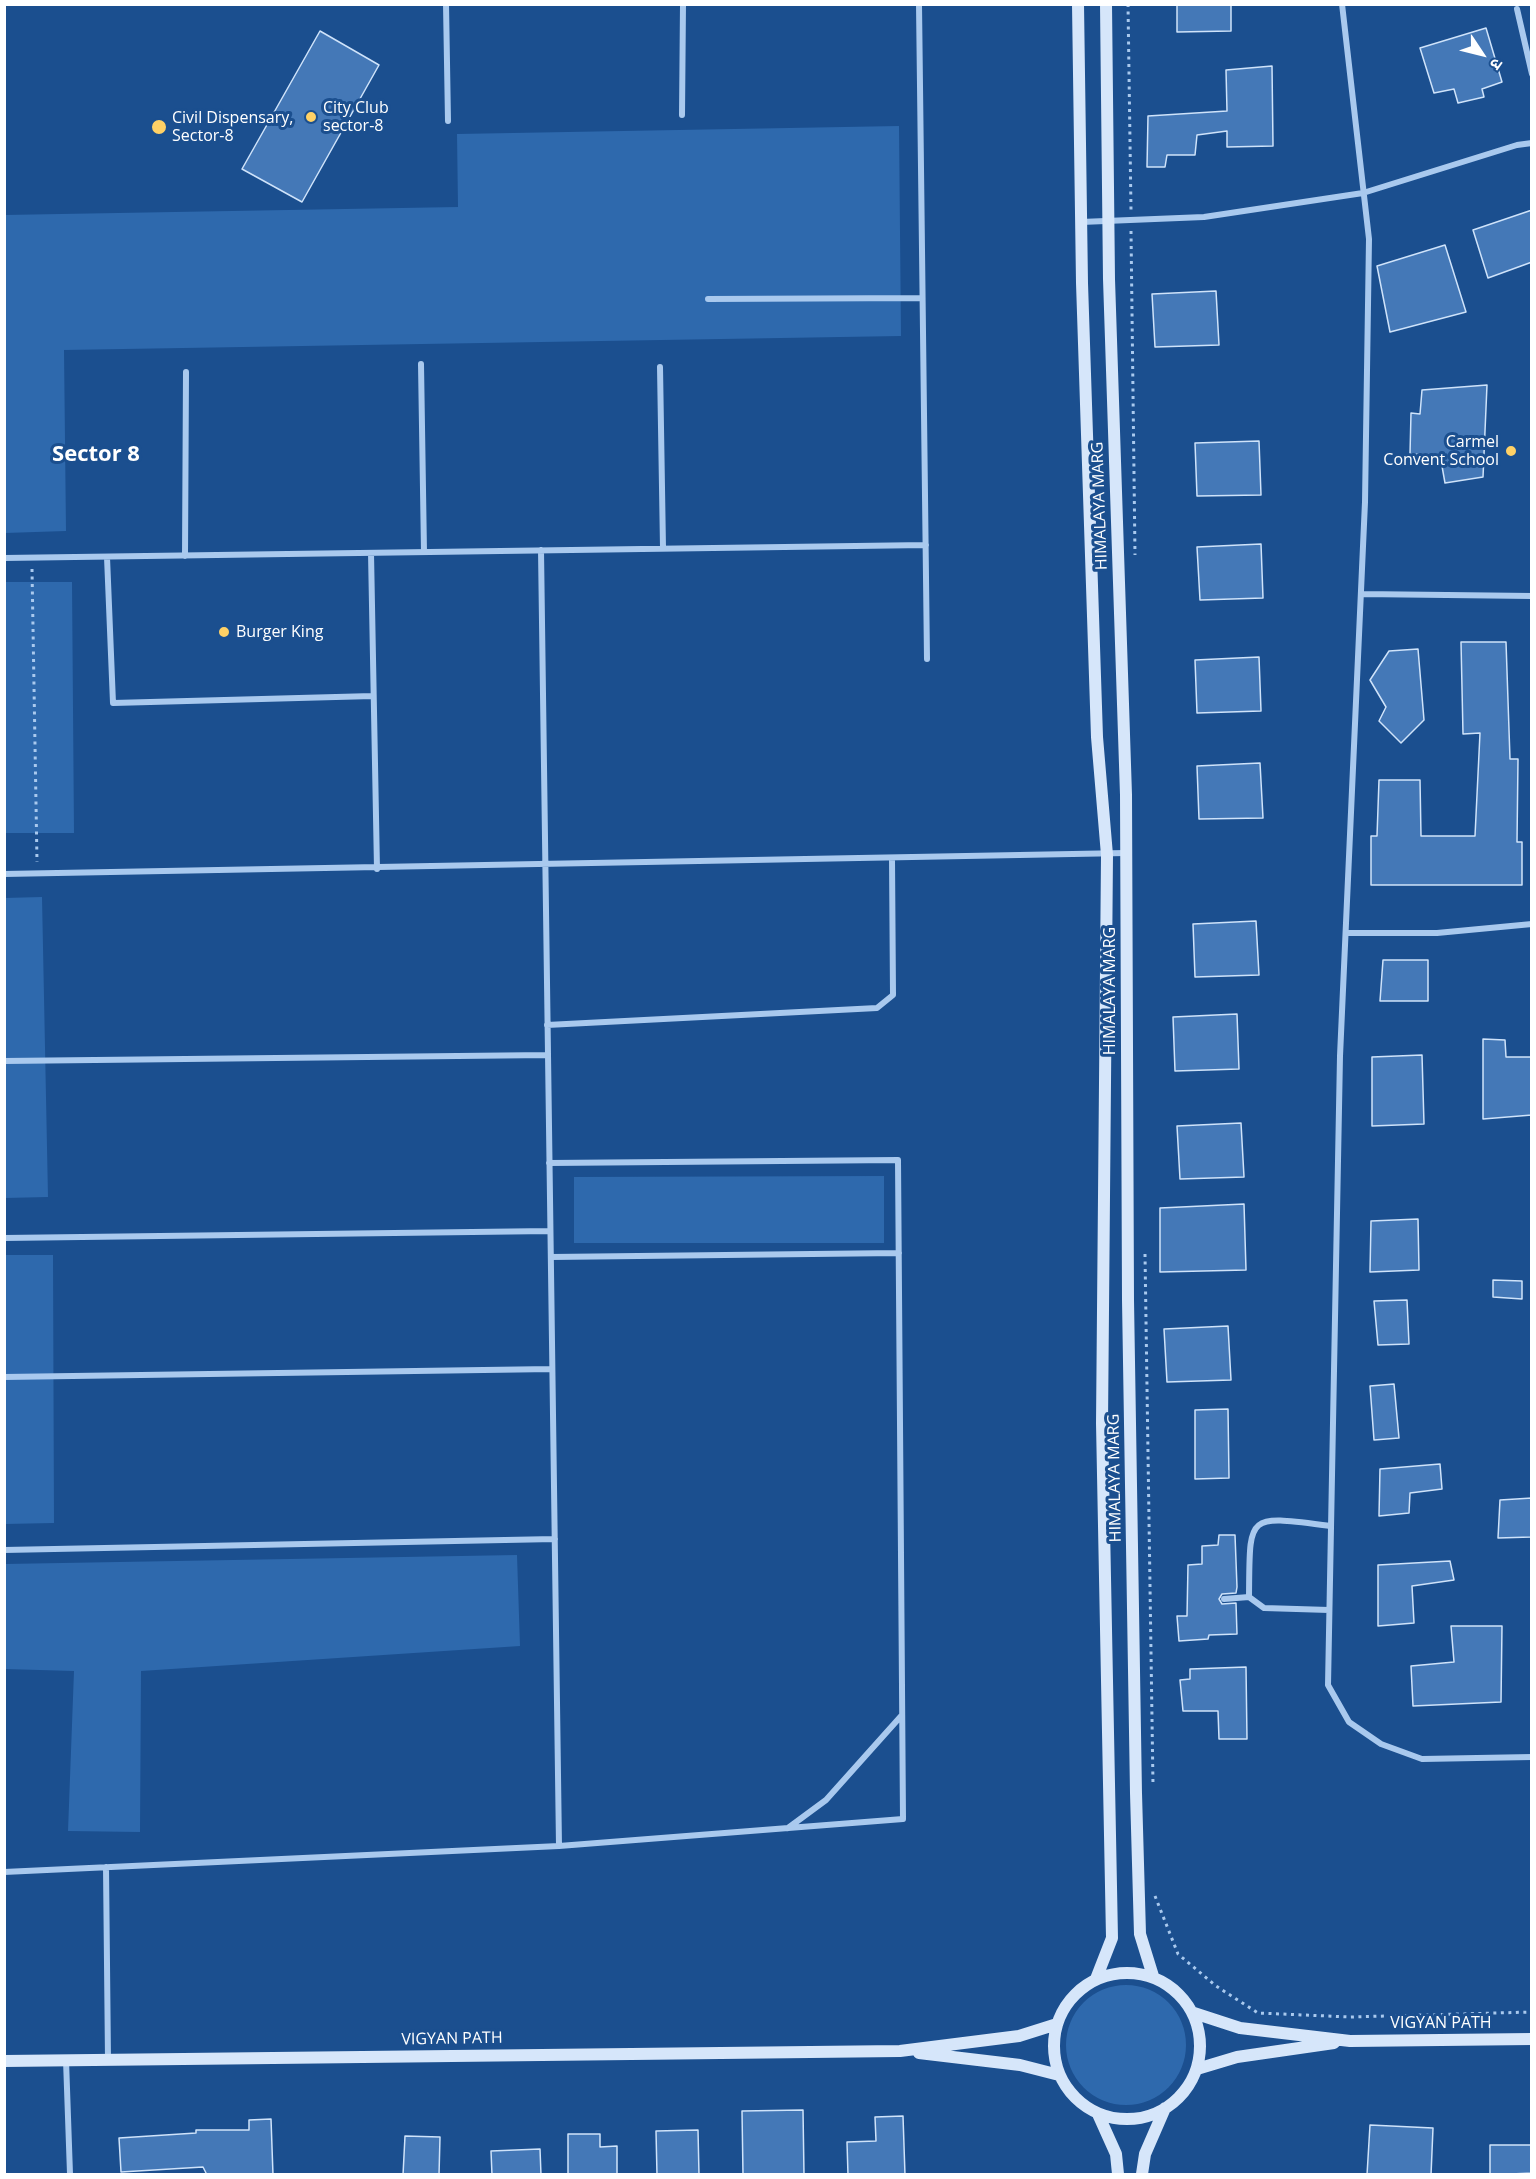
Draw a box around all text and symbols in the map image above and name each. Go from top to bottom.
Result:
north arrow [1452,24,1512,84]
text: उ [1485,54,1508,74]
place label: City Club sector-8 [323,98,389,136]
place label: Civil Dispensary, Sector-8 [172,108,293,146]
marker: City Club sector-8 [304,110,318,124]
marker: Civil Dispensary, Sector-8 [150,118,168,136]
place label: Carmel Convent School [1383,432,1499,470]
street label: HIMALAYA MARG [1088,441,1112,571]
district label: Sector 8 [52,442,140,468]
marker: Carmel Convent School [1504,444,1518,458]
place label: Burger King [236,622,323,642]
marker: Burger King [217,625,231,639]
street label: HIMALAYA MARG [1100,927,1120,1055]
street label: HIMALAYA MARG [1104,1414,1126,1542]
street label: VIGYAN PATH [1390,2013,1492,2033]
street label: VIGYAN PATH [401,2029,503,2049]

